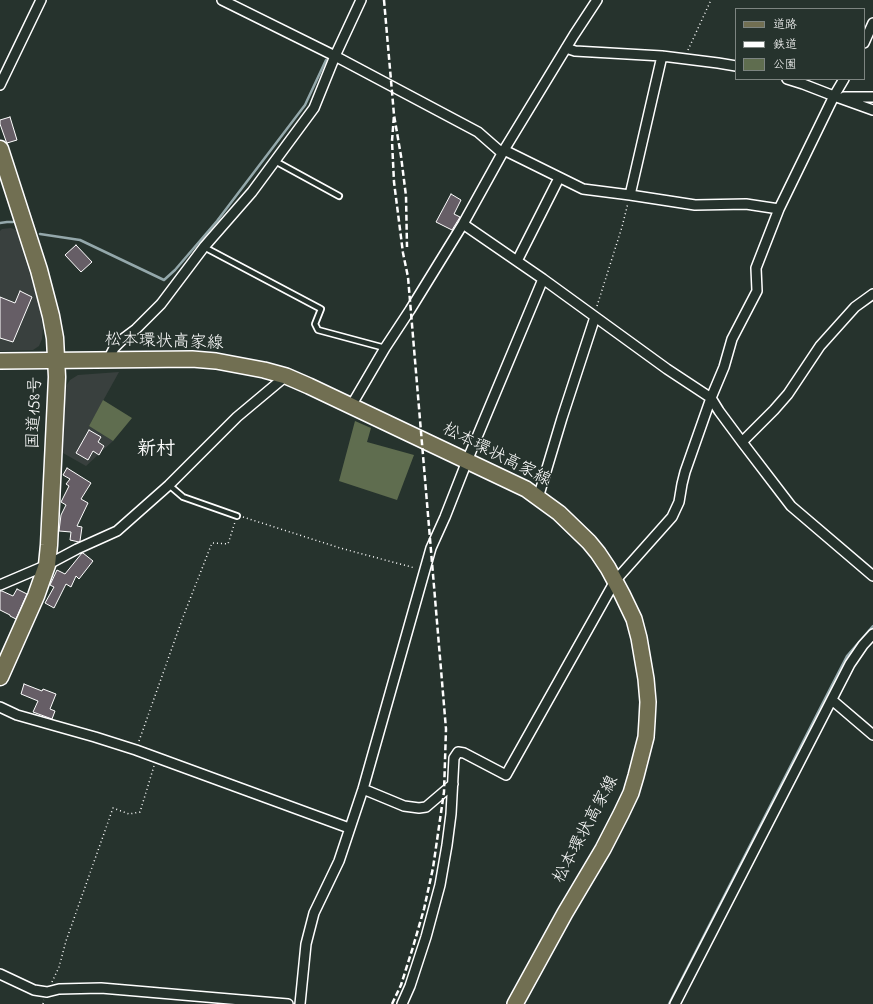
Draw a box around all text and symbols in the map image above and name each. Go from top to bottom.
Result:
legend [735,8,865,80]
text: 道路 [773,16,797,34]
text: 鉄道 [773,36,797,54]
text: 公園 [773,56,797,74]
street label: 松本環状高家線 [104,331,224,355]
street label: 国道158号 [25,376,47,450]
street label: 松本環状高家線 [438,420,554,492]
district label: 新村 [137,440,175,462]
street label: 松本環状高家線 [550,773,624,887]

